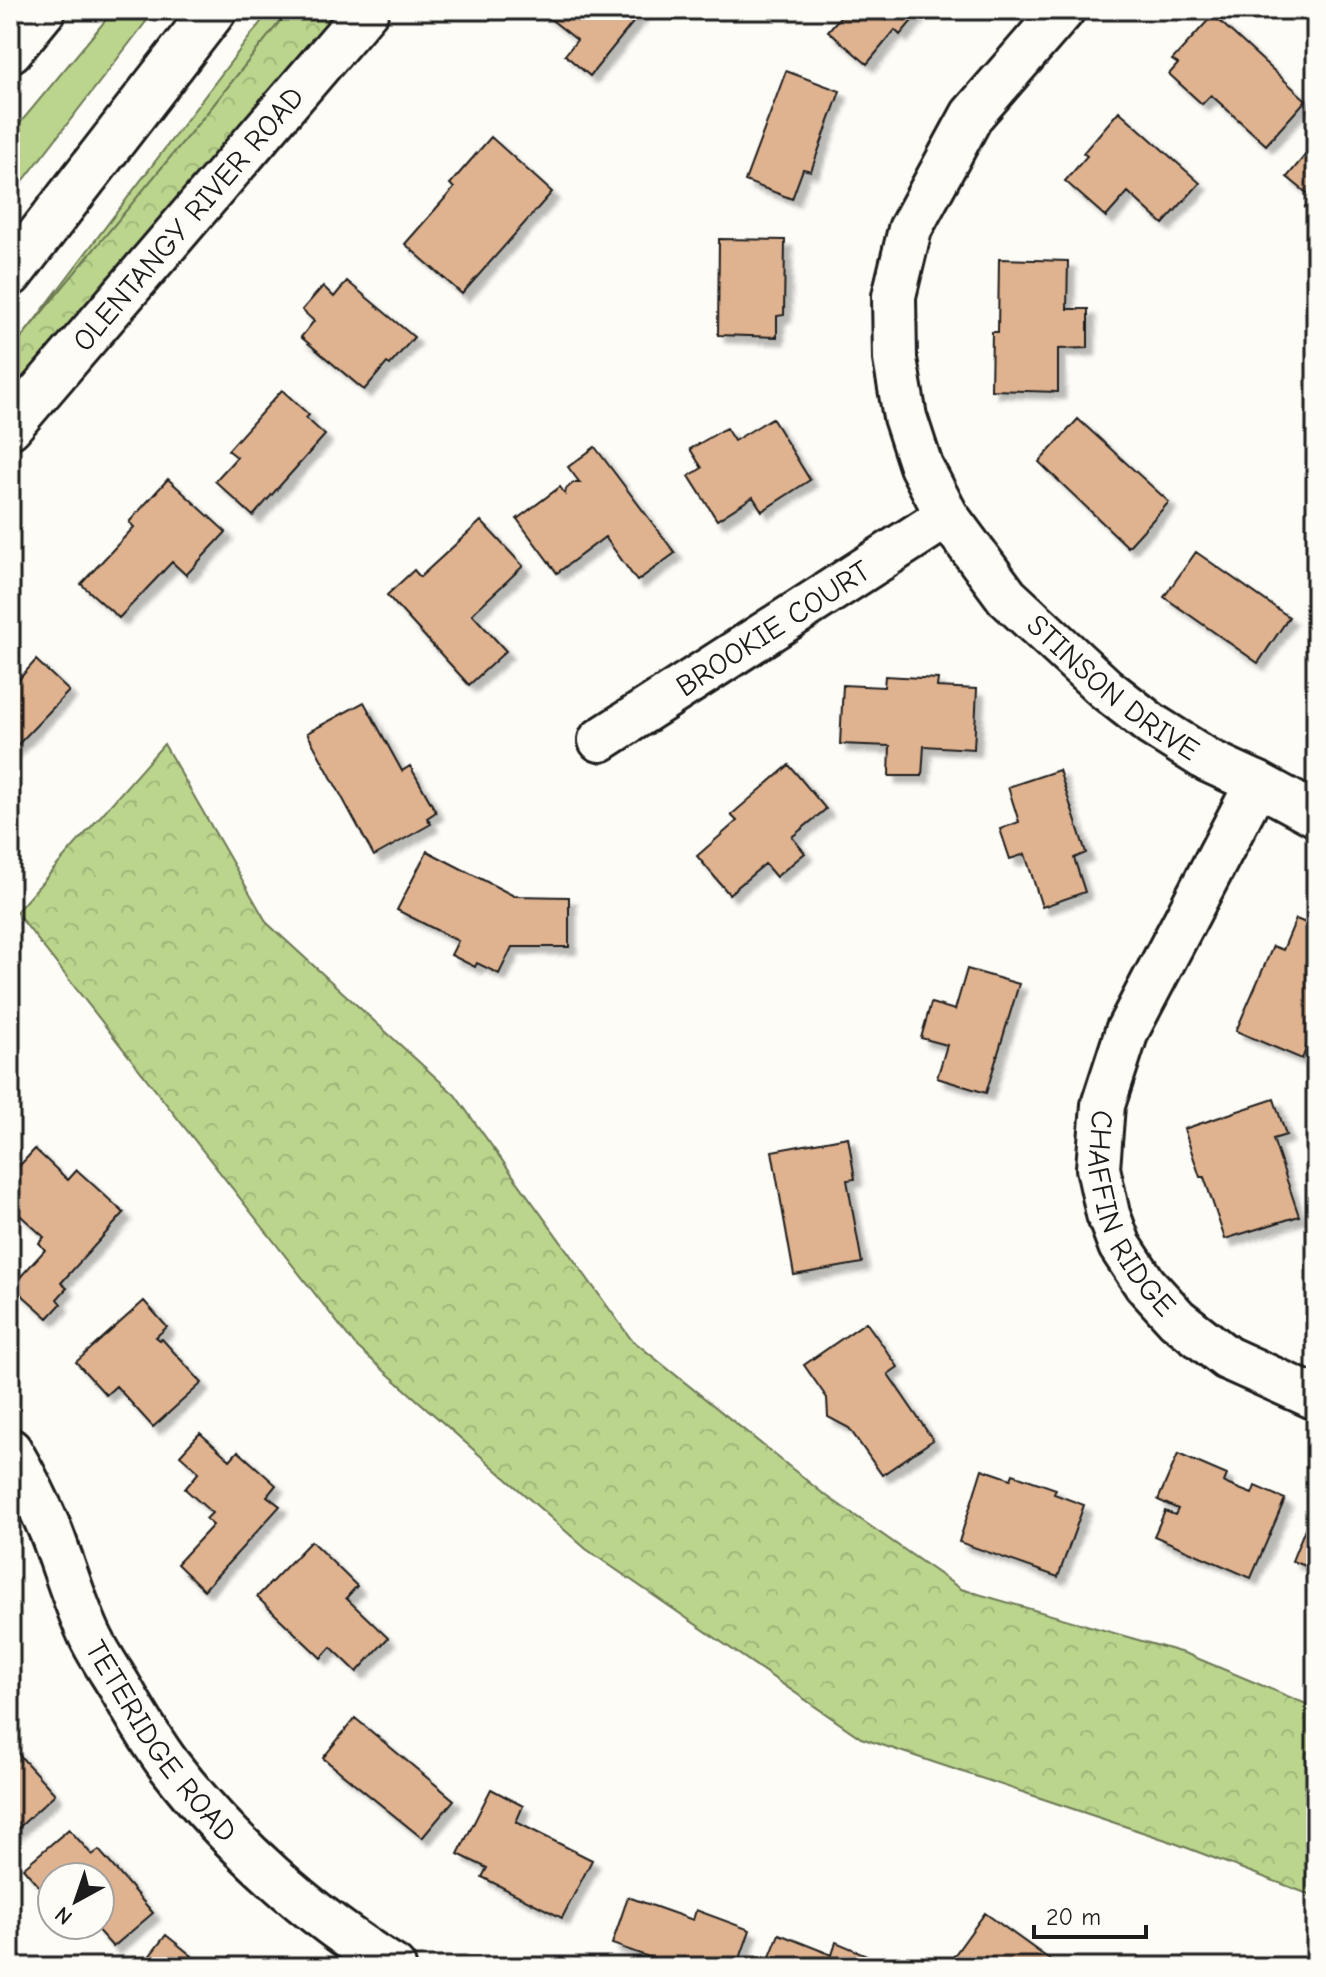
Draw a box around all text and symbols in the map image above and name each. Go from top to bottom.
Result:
street label: OLENTANGY RIVER ROAD [66,80,311,359]
street label: BROOKIE COURT [670,553,877,704]
street label: STINSON DRIVE [1019,608,1205,768]
street label: CHAFFIN RIDGE [1080,1109,1183,1324]
street label: TETERIDGE ROAD [78,1634,244,1849]
north arrow [36,1861,116,1941]
scale bar [1034,1889,1146,1939]
text: N [50,1901,78,1930]
text: 20 m [1046,1903,1101,1931]

